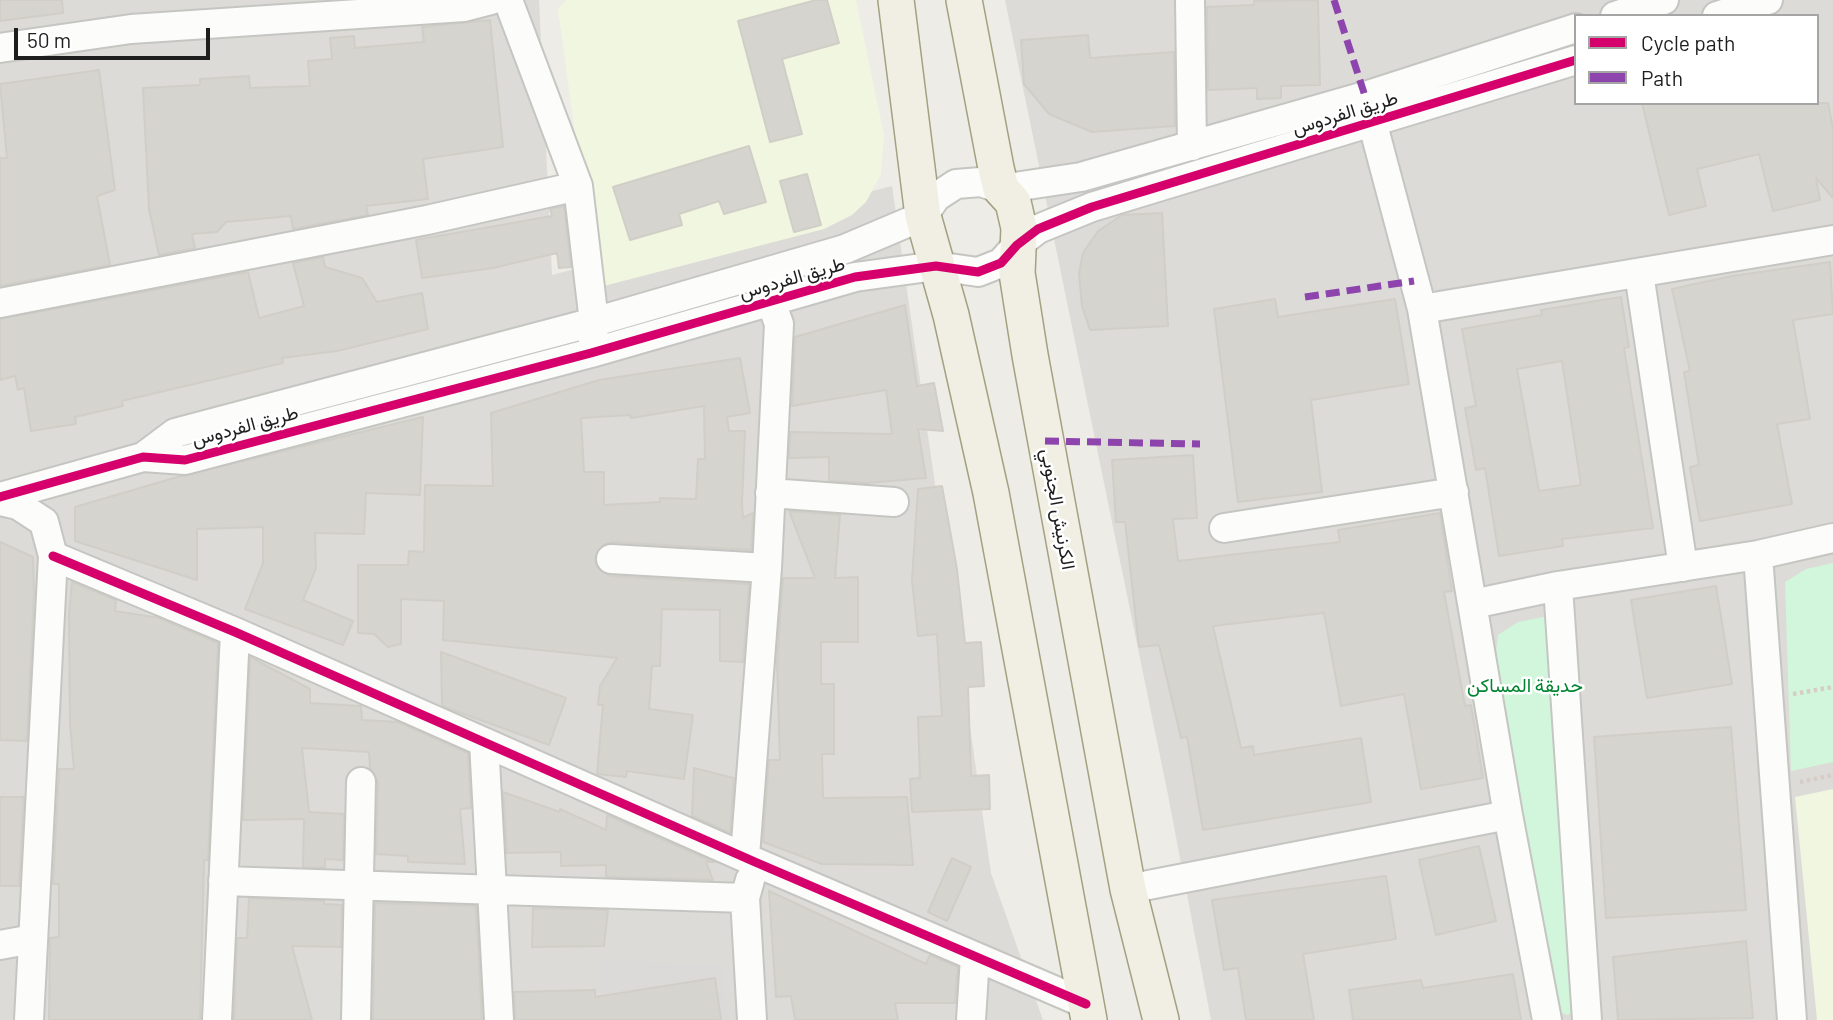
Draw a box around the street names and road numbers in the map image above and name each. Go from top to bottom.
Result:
street label: طريق الفردوس [1289,86,1401,140]
street label: طريق الفردوس [736,252,848,304]
street label: طريق الفردوس [189,401,301,451]
street label: الكرنيش الجنوبي [1036,447,1080,571]

